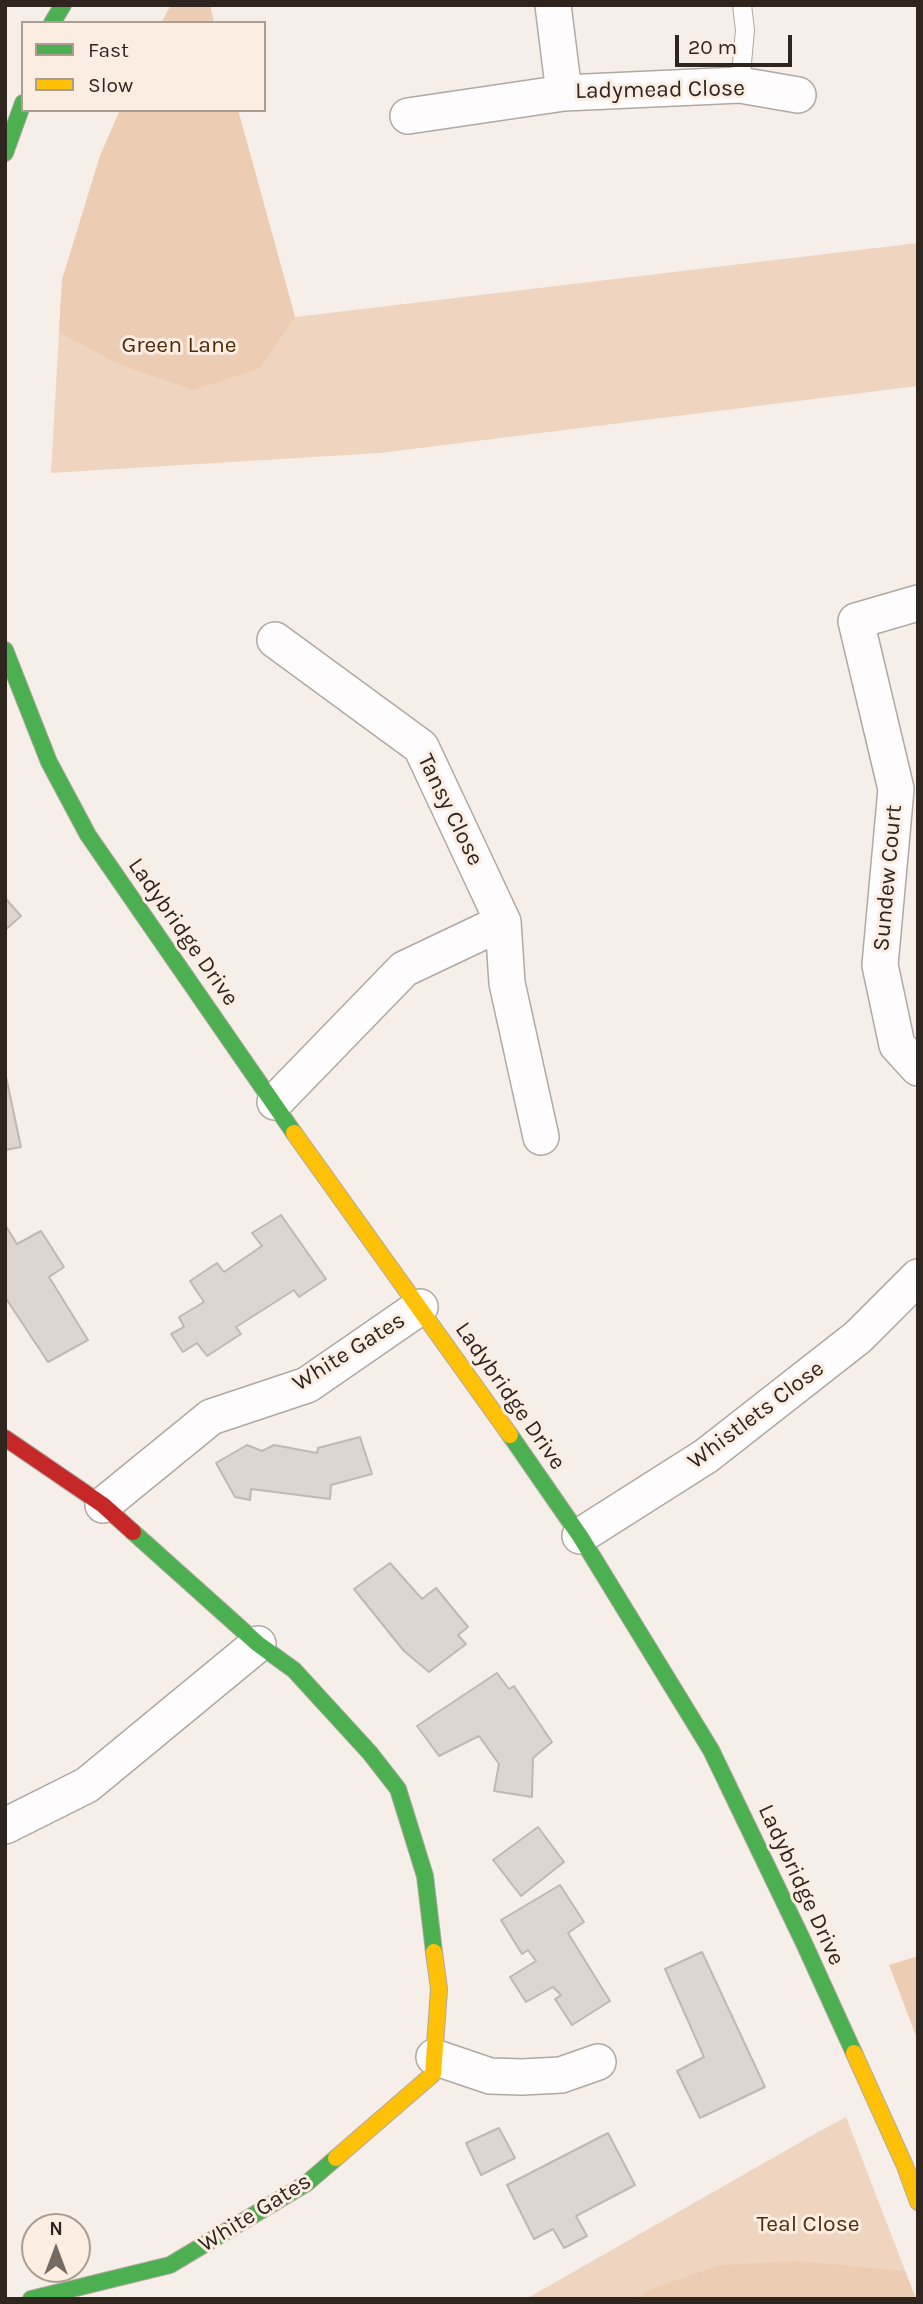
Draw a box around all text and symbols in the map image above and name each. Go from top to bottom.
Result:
legend [21,21,266,112]
scale bar [678,21,795,65]
text: 20 m [688,35,737,59]
text: Fast [88,38,129,62]
text: Slow [88,73,133,97]
street label: Ladymead Close [575,75,745,105]
park label: Green Lane [121,331,237,359]
street label: Tansy Close [411,750,489,870]
street label: Sundew Court [868,804,908,952]
street label: Ladybridge Drive [122,853,244,1011]
street label: White Gates [288,1307,410,1397]
street label: Ladybridge Drive [449,1317,571,1475]
street label: Whistlets Close [682,1355,830,1475]
street label: Ladybridge Drive [752,1800,850,1970]
street label: White Gates [194,2168,316,2258]
park label: Teal Close [756,2210,860,2238]
north arrow [21,2213,91,2283]
text: N [49,2218,63,2240]

